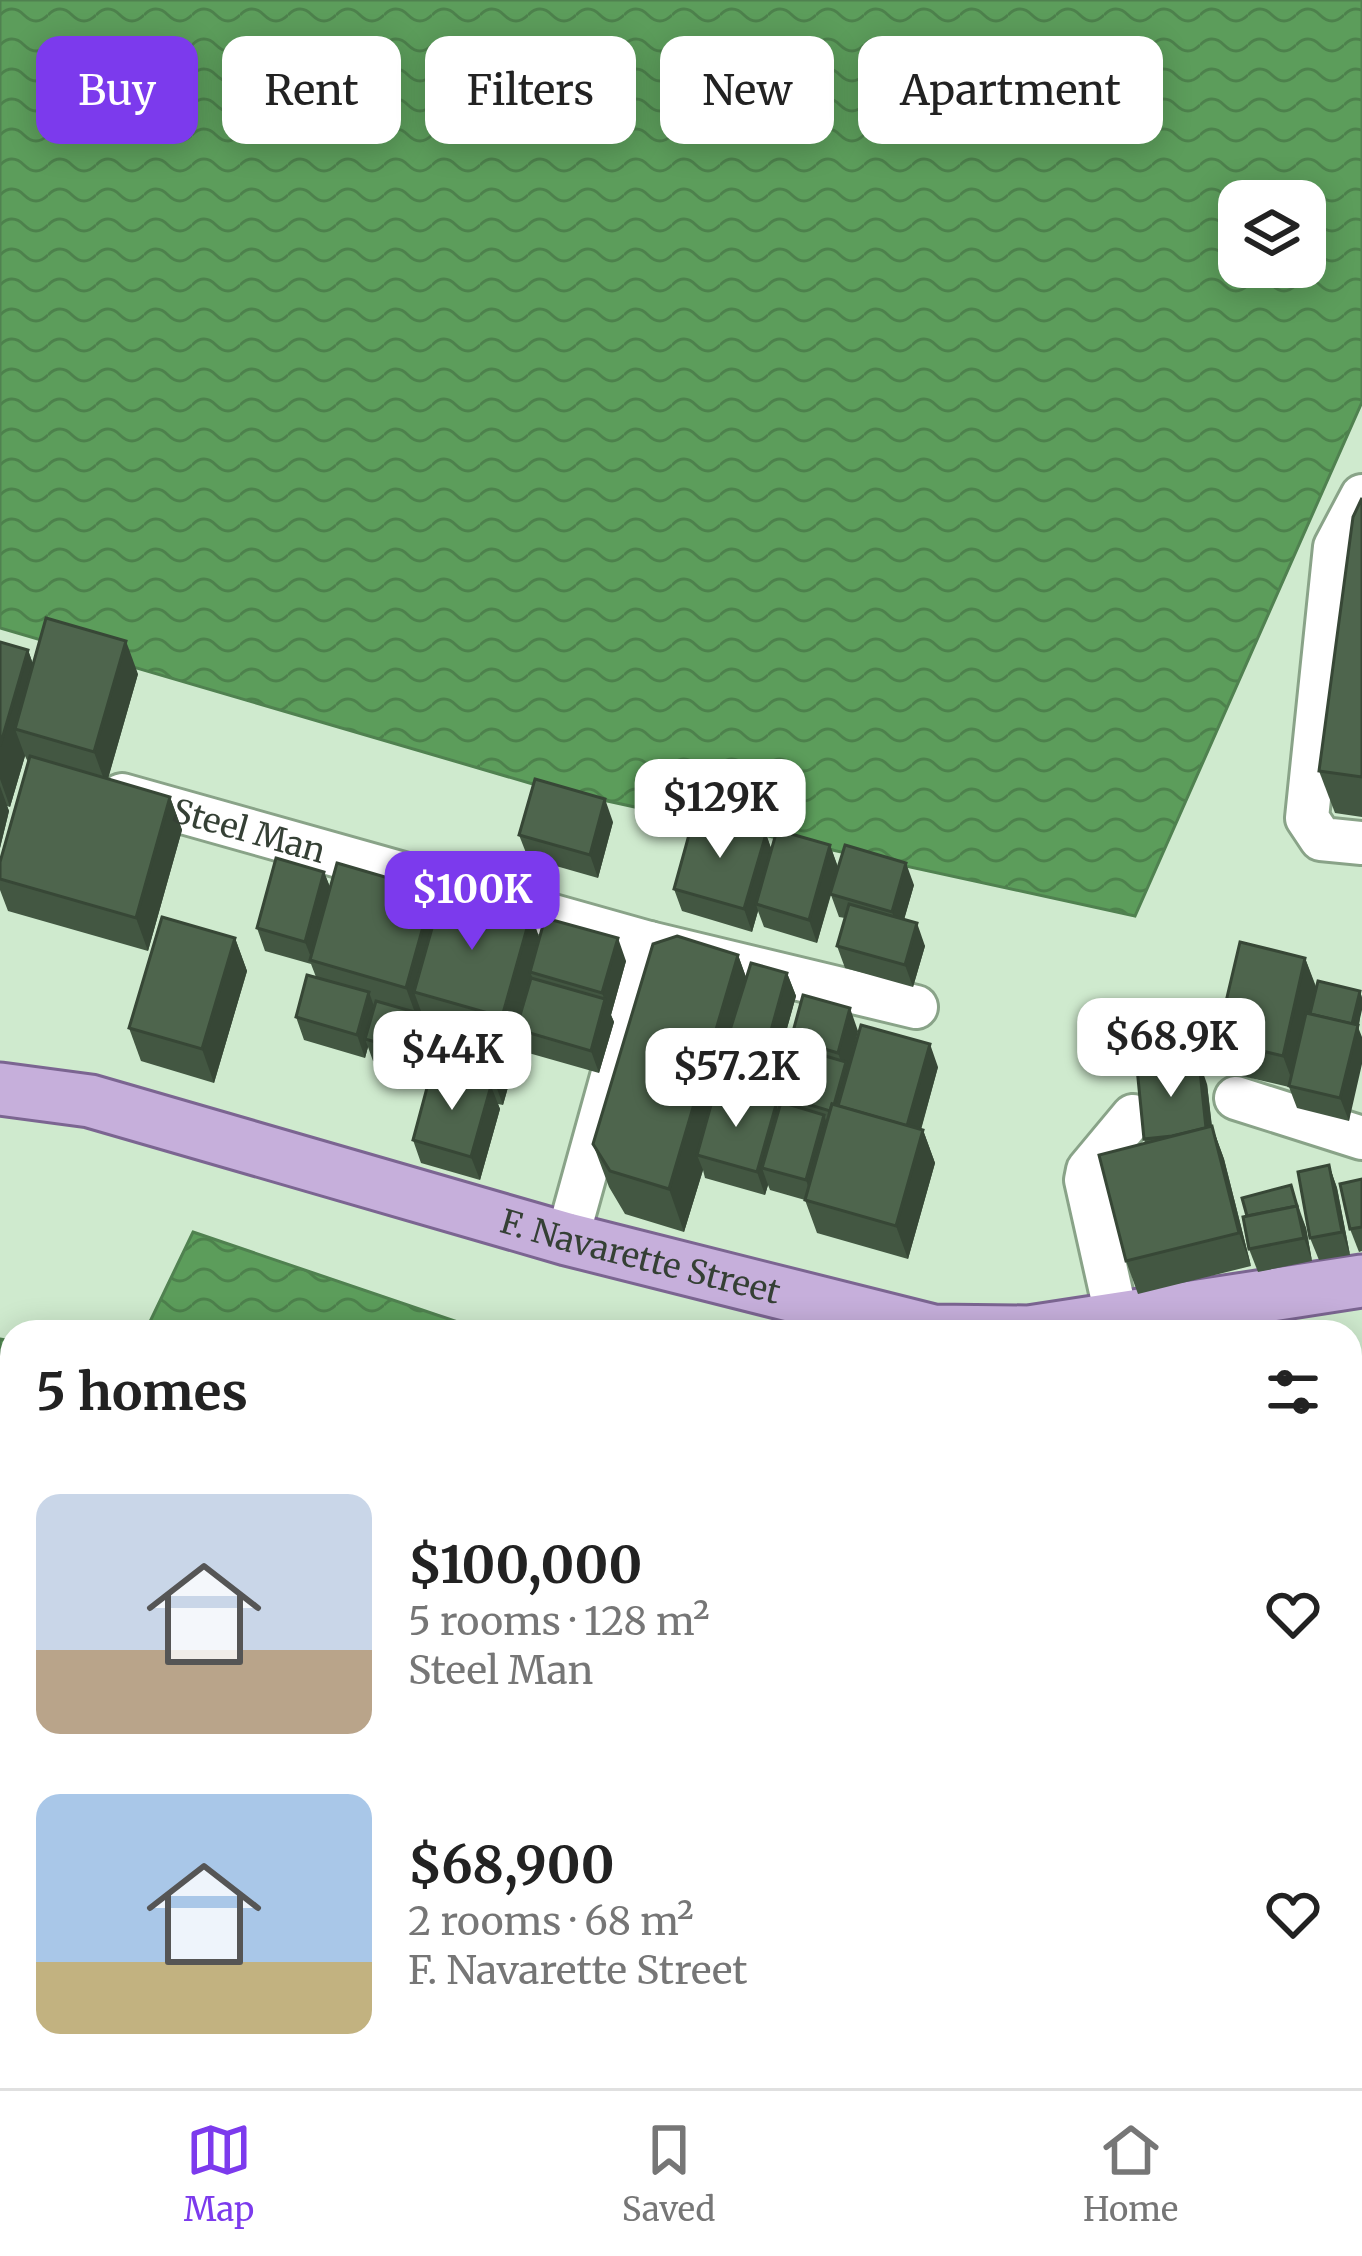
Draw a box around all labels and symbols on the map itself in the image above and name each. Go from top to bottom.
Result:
pin: $129K [636,759,804,861]
street label: Steel Man [168,790,330,872]
pin: $100K [388,851,556,953]
pin: $68.9K [1073,998,1269,1100]
pin: $44K [381,1011,523,1113]
pin: $57.2K [638,1028,834,1130]
street label: F. Navarette Street [496,1201,785,1313]

